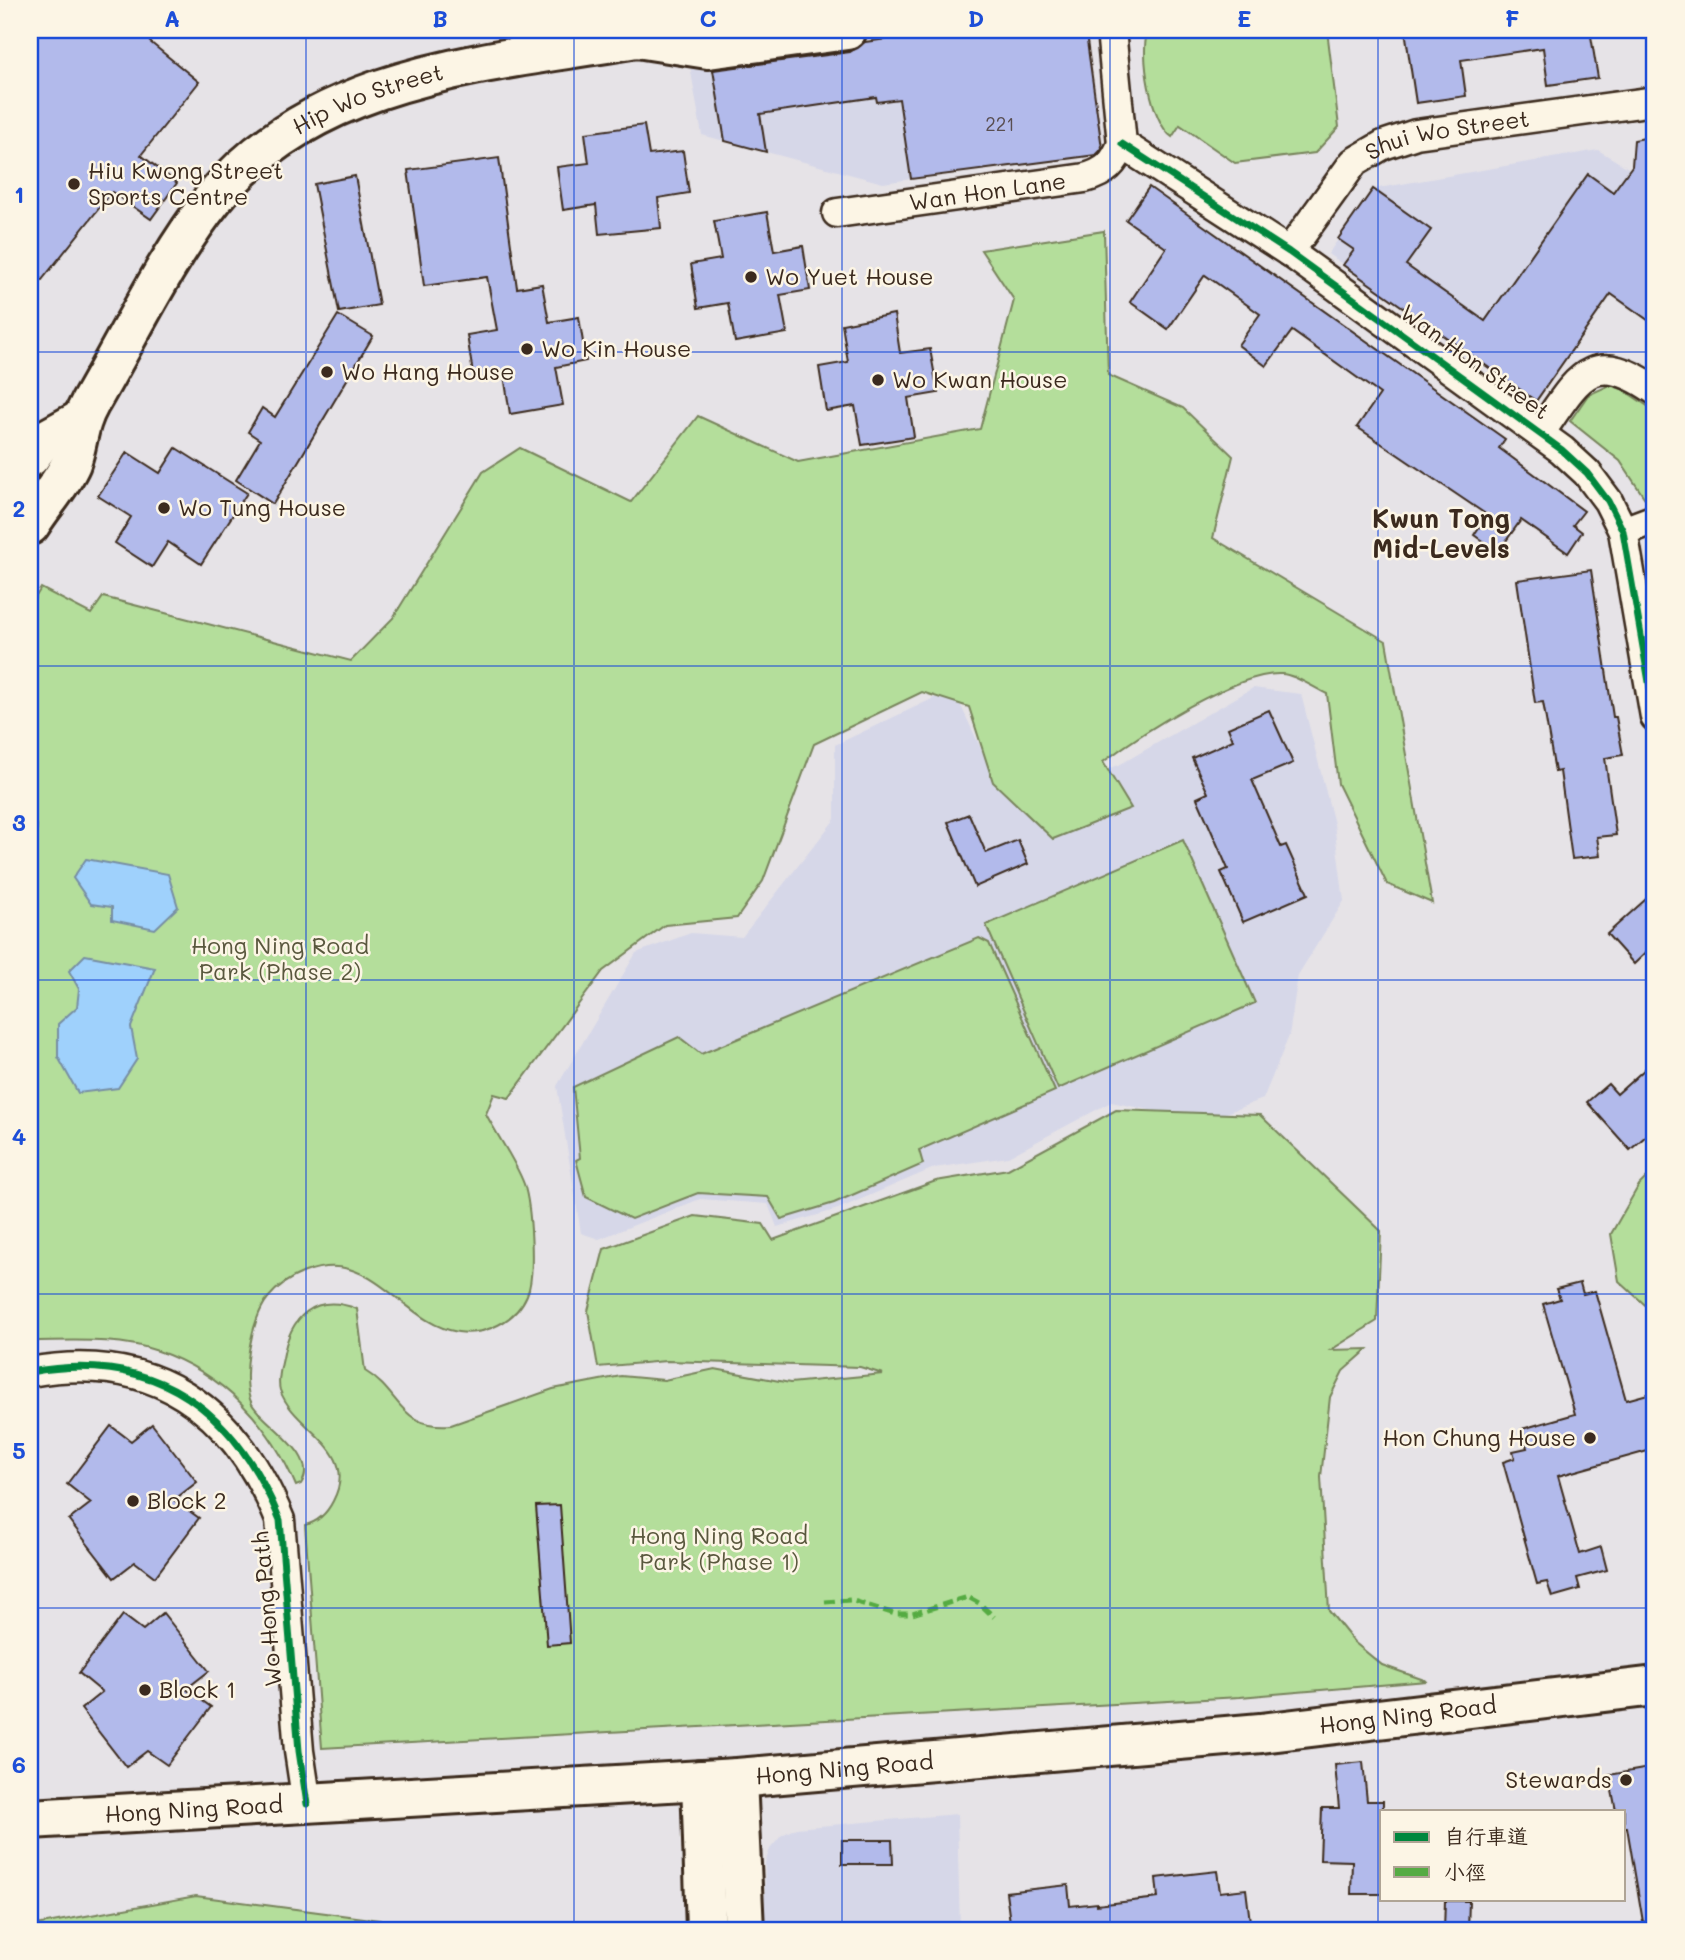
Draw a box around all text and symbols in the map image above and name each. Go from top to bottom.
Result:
text: A [164,3,180,33]
text: B [432,3,448,33]
text: C [699,3,717,33]
text: D [968,3,984,33]
text: E [1237,3,1251,33]
text: F [1505,3,1519,33]
street label: Hip Wo Street [286,56,446,141]
street label: Shui Wo Street [1359,103,1531,166]
house number: 221 [985,111,1015,136]
place label: Hiu Kwong Street Sports Centre [88,155,283,211]
street label: Wan Hon Lane [907,165,1068,217]
marker: Hiu Kwong Street Sports Centre [66,176,82,192]
text: 1 [14,179,24,209]
place label: Wo Yuet House [765,261,934,291]
marker: Wo Yuet House [743,269,759,285]
street label: Wan Hon Street [1395,297,1556,426]
place label: Wo Kin House [541,333,691,363]
marker: Wo Kin House [519,341,535,357]
place label: Wo Hang House [341,356,514,386]
marker: Wo Hang House [319,364,335,380]
place label: Wo Kwan House [892,364,1067,394]
marker: Wo Kwan House [870,372,886,388]
place label: Wo Tung House [178,492,346,522]
text: 2 [13,493,25,523]
marker: Wo Tung House [156,500,172,516]
district label: Kwun Tong Mid-Levels [1372,501,1510,565]
text: 3 [12,807,26,837]
park label: Hong Ning Road Park (Phase 2) [191,930,369,986]
text: 4 [12,1121,26,1151]
place label: Hon Chung House [1382,1422,1576,1452]
marker: Hon Chung House [1582,1430,1598,1446]
text: 5 [12,1435,26,1465]
place label: Block 2 [147,1485,227,1515]
marker: Block 2 [125,1493,141,1509]
park label: Hong Ning Road Park (Phase 1) [630,1520,808,1576]
street label: Wo Hong Path [244,1530,288,1688]
place label: Block 1 [159,1674,236,1704]
marker: Block 1 [137,1682,153,1698]
street label: Hong Ning Road [1317,1689,1498,1740]
street label: Hong Ning Road [754,1745,934,1790]
text: 6 [12,1749,26,1779]
place label: Stewards [1505,1764,1612,1794]
marker: Stewards [1618,1772,1634,1788]
street label: Hong Ning Road [104,1788,284,1829]
legend [1380,1810,1626,1900]
text: 自行車道 [1444,1822,1528,1849]
text: 小徑 [1444,1858,1486,1885]

